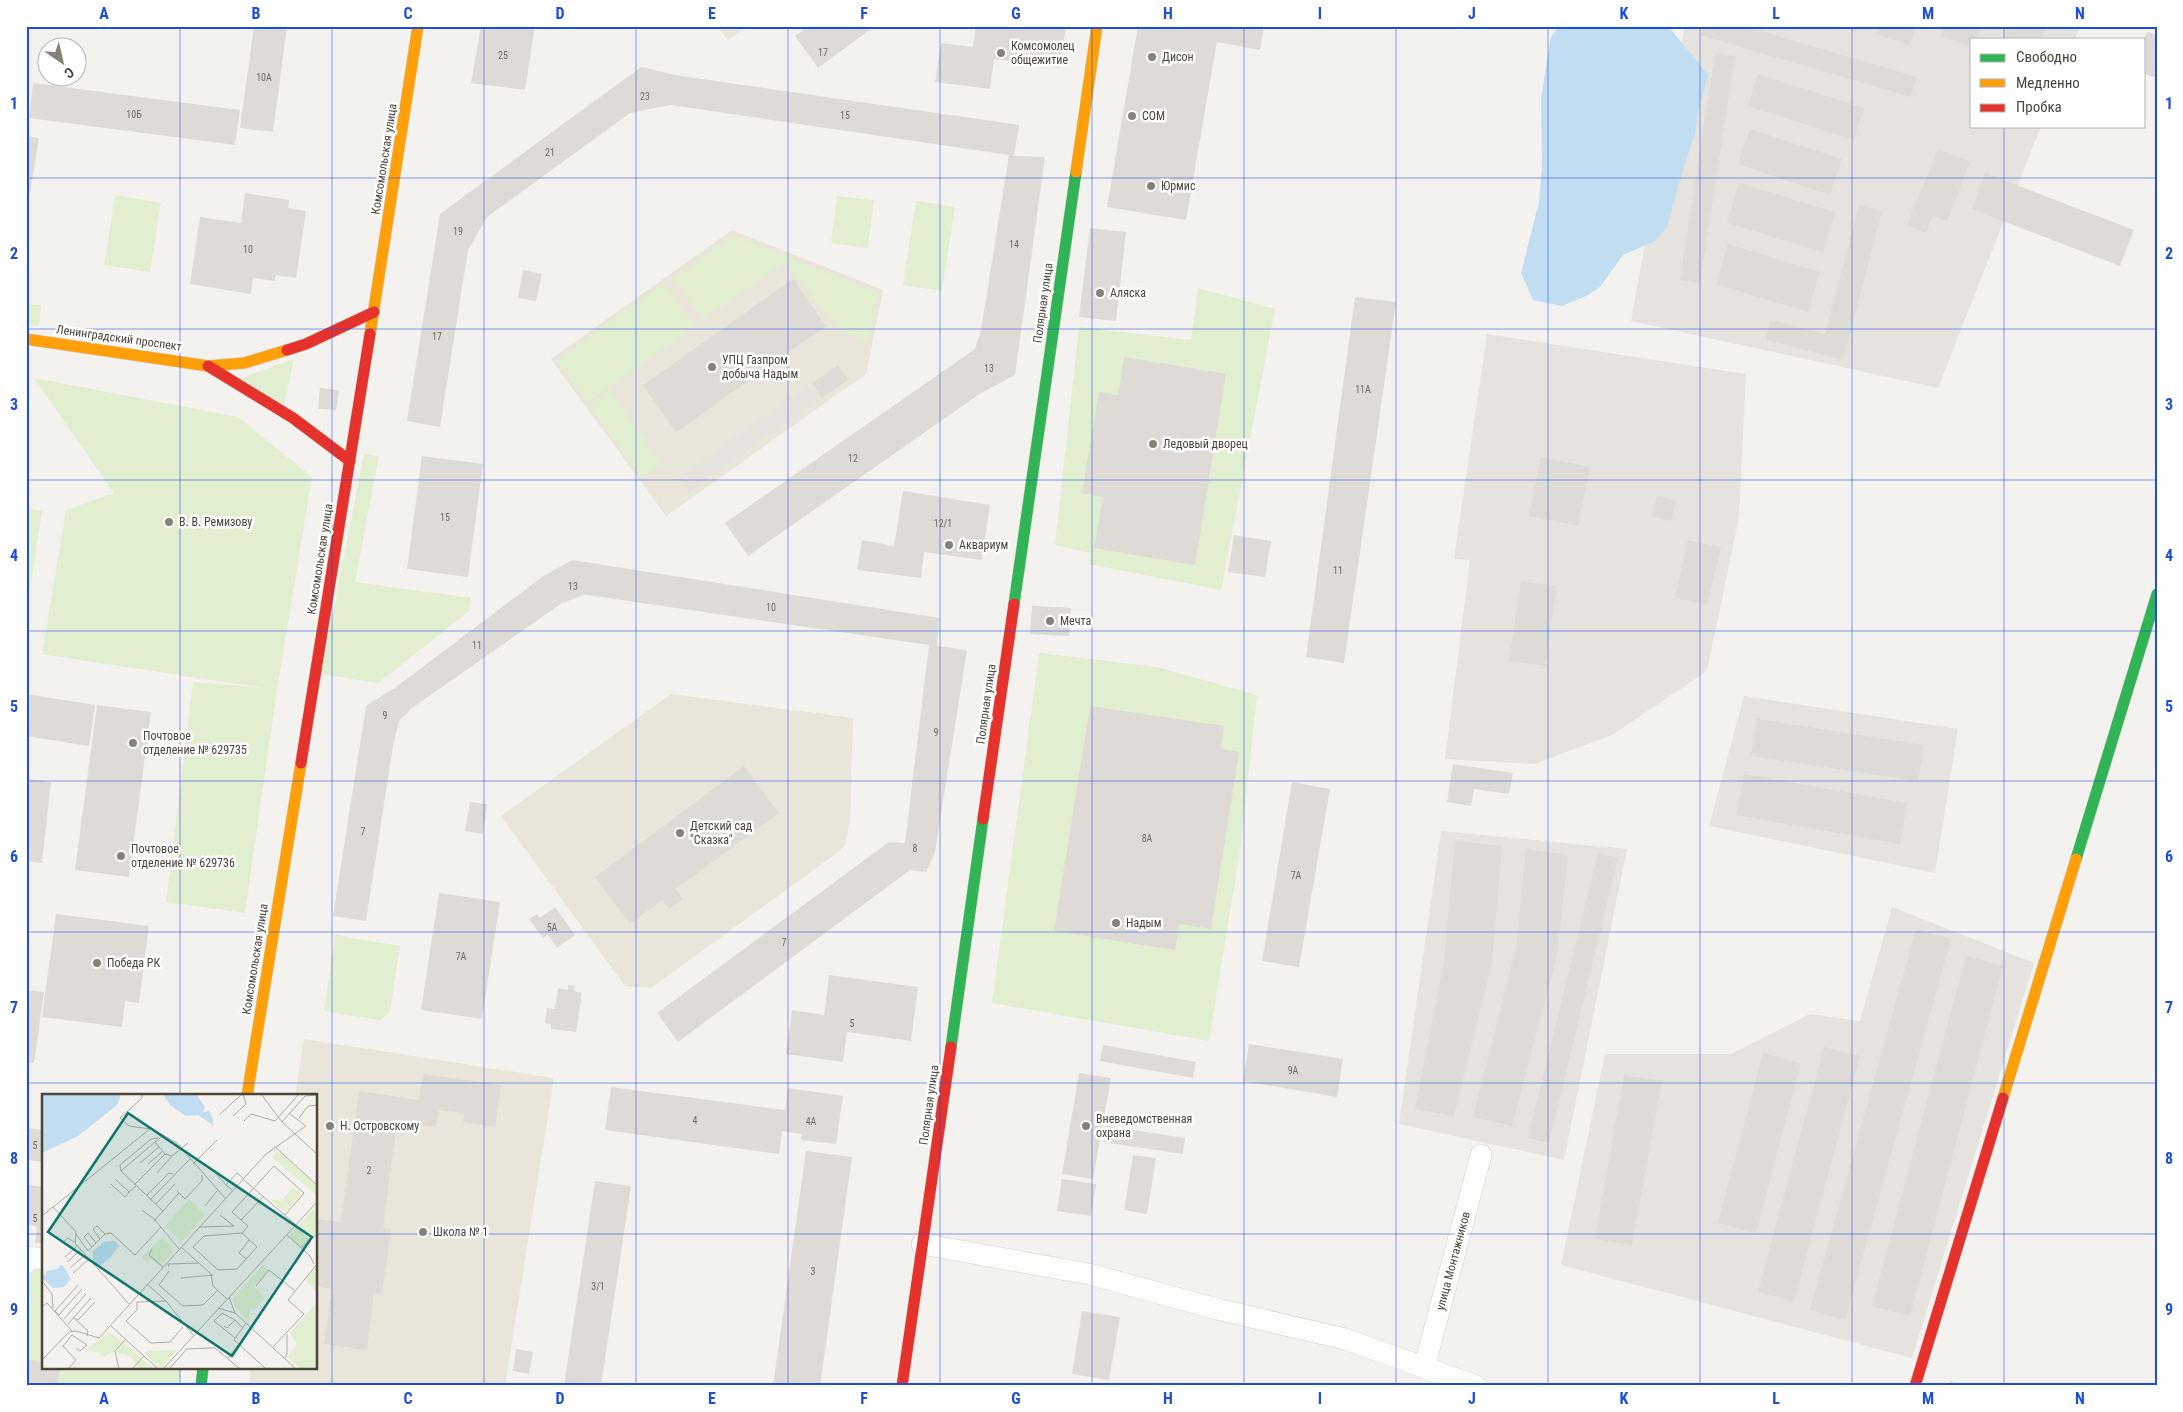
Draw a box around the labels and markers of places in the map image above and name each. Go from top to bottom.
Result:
place label: Комсомолец общежитие [1011,39,1075,67]
marker: Комсомолец общежитие [995,47,1007,59]
place label: Дисон [1162,50,1194,64]
marker: Дисон [1146,51,1158,63]
place label: СОМ [1142,109,1165,123]
marker: СОМ [1126,110,1138,122]
place label: Юрмис [1161,179,1196,193]
marker: Юрмис [1145,180,1157,192]
place label: Аляска [1110,286,1146,300]
marker: Аляска [1094,287,1106,299]
place label: УПЦ Газпром добыча Надым [722,353,798,381]
marker: УПЦ Газпром добыча Надым [706,361,718,373]
place label: Ледовый дворец [1163,437,1248,451]
marker: Ледовый дворец [1147,438,1159,450]
place label: В. В. Ремизову [179,515,252,529]
marker: В. В. Ремизову [163,516,175,528]
place label: Аквариум [959,538,1008,552]
marker: Аквариум [943,539,955,551]
place label: Мечта [1060,614,1091,628]
marker: Мечта [1044,615,1056,627]
place label: Почтовое отделение № 629735 [143,729,247,757]
marker: Почтовое отделение № 629735 [127,737,139,749]
place label: Детский сад "Сказка" [690,819,753,847]
marker: Детский сад "Сказка" [674,827,686,839]
place label: Почтовое отделение № 629736 [131,842,235,870]
marker: Почтовое отделение № 629736 [115,850,127,862]
place label: Надым [1126,916,1162,930]
marker: Надым [1110,917,1122,929]
place label: Победа РК [107,956,161,970]
marker: Победа РК [91,957,103,969]
place label: Вневедомственная охрана [1096,1112,1192,1140]
place label: Н. Островскому [340,1119,419,1133]
marker: Н. Островскому [324,1120,336,1132]
marker: Вневедомственная охрана [1080,1120,1092,1132]
place label: Школа № 1 [433,1225,488,1239]
marker: Школа № 1 [417,1226,429,1238]

